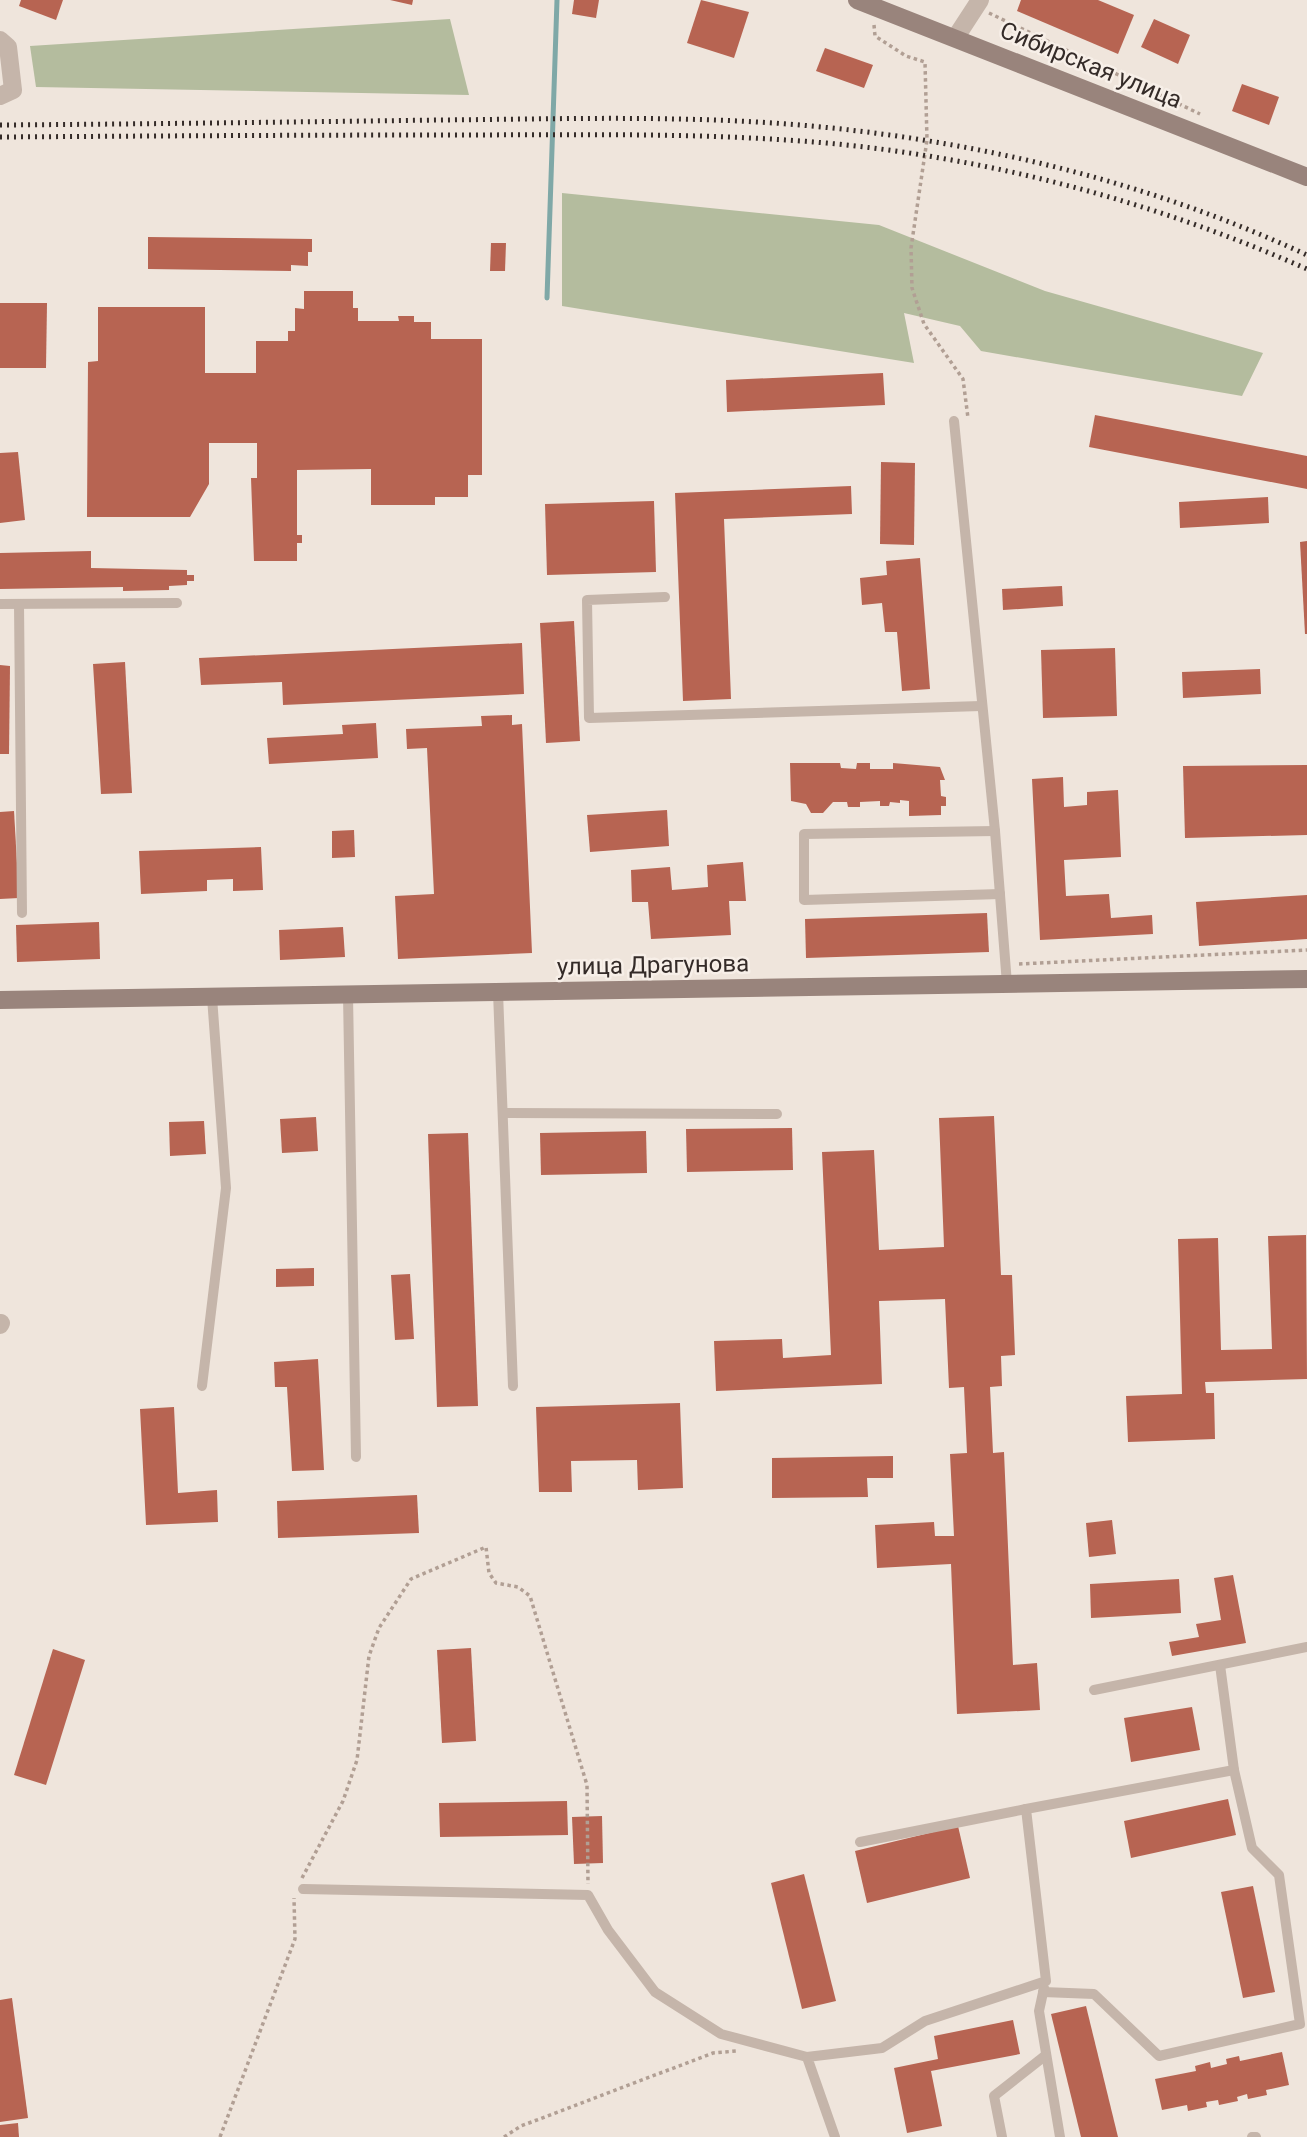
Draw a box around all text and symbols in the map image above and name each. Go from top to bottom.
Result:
street label: Сибирская улица [996,16,1186,114]
street label: улица Драгунова [557,949,749,981]

